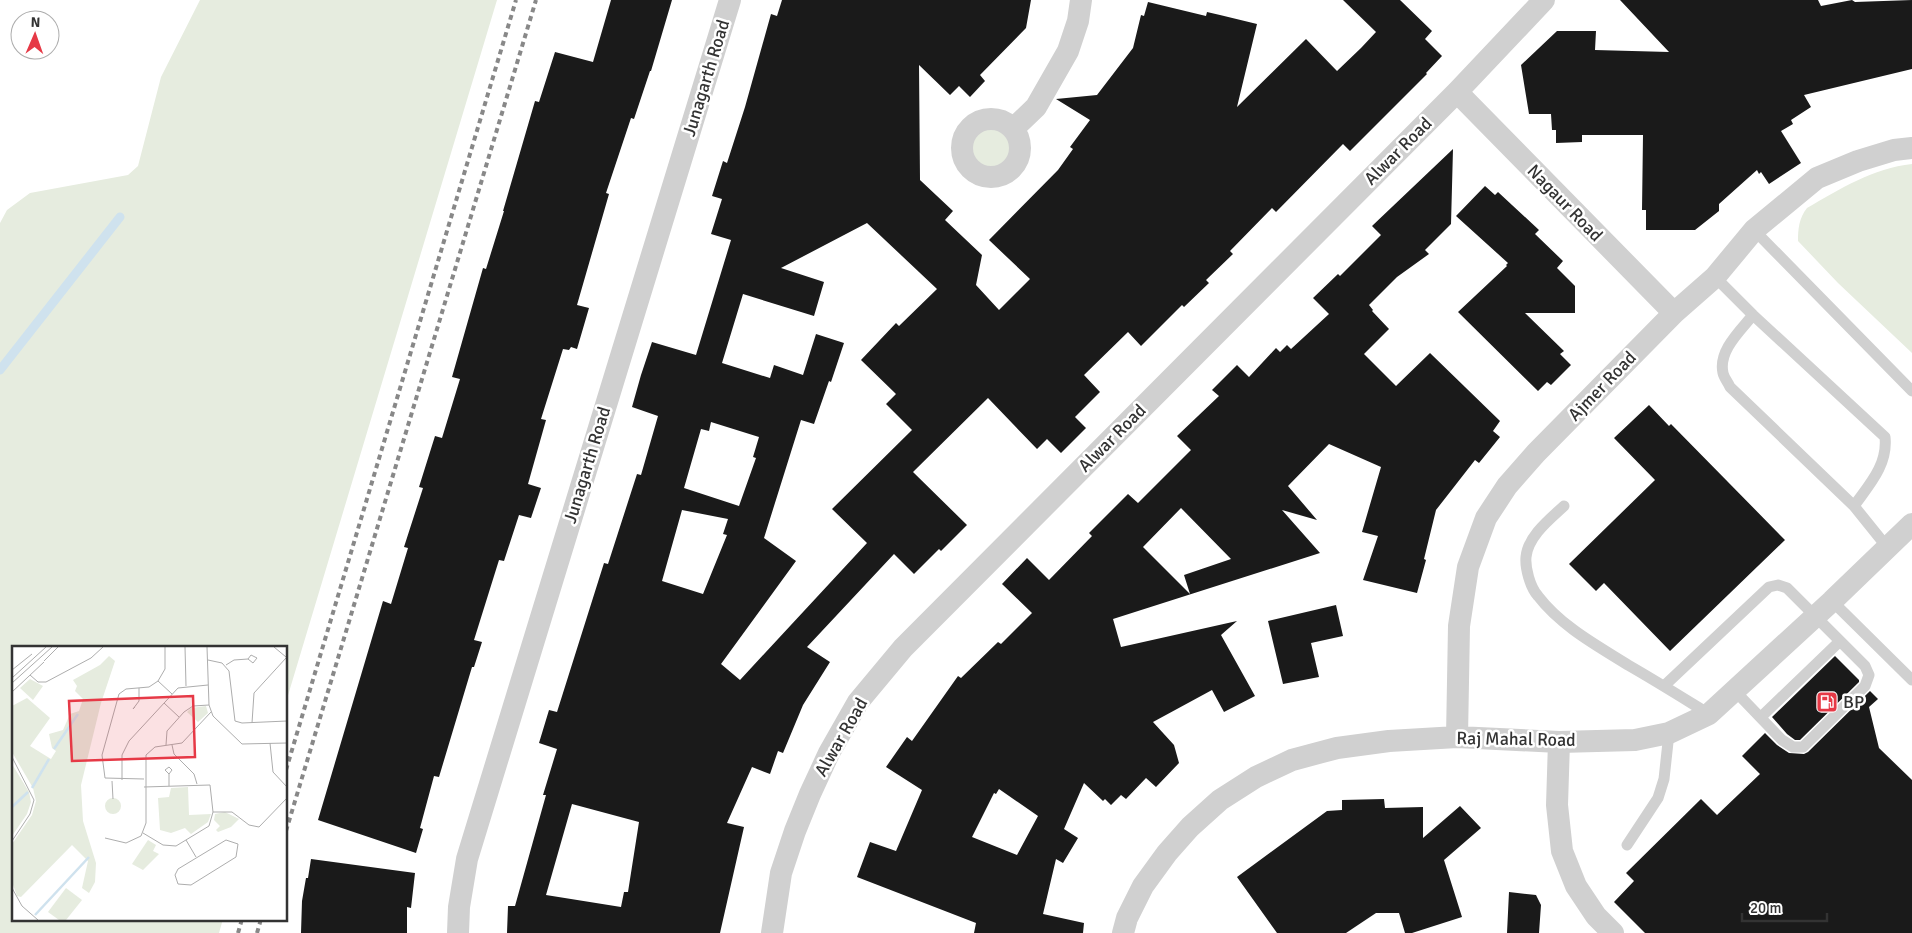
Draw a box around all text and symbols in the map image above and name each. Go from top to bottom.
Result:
north arrow [10,10,60,60]
text: N [30,14,41,31]
street label: Junagarth Road [678,17,734,139]
street label: Alwar Road [1359,112,1437,190]
street label: Nagaur Road [1523,160,1607,246]
street label: Ajmer Road [1563,347,1641,425]
street label: Alwar Road [1073,399,1151,477]
street label: Junagarth Road [559,404,615,526]
inset map [12,646,288,920]
fuel station icon: BP [1815,690,1839,714]
place label: BP [1843,691,1864,713]
street label: Alwar Road [810,694,872,780]
street label: Raj Mahal Road [1456,727,1576,751]
scale bar [1742,890,1827,922]
text: 20 m [1750,899,1781,917]

